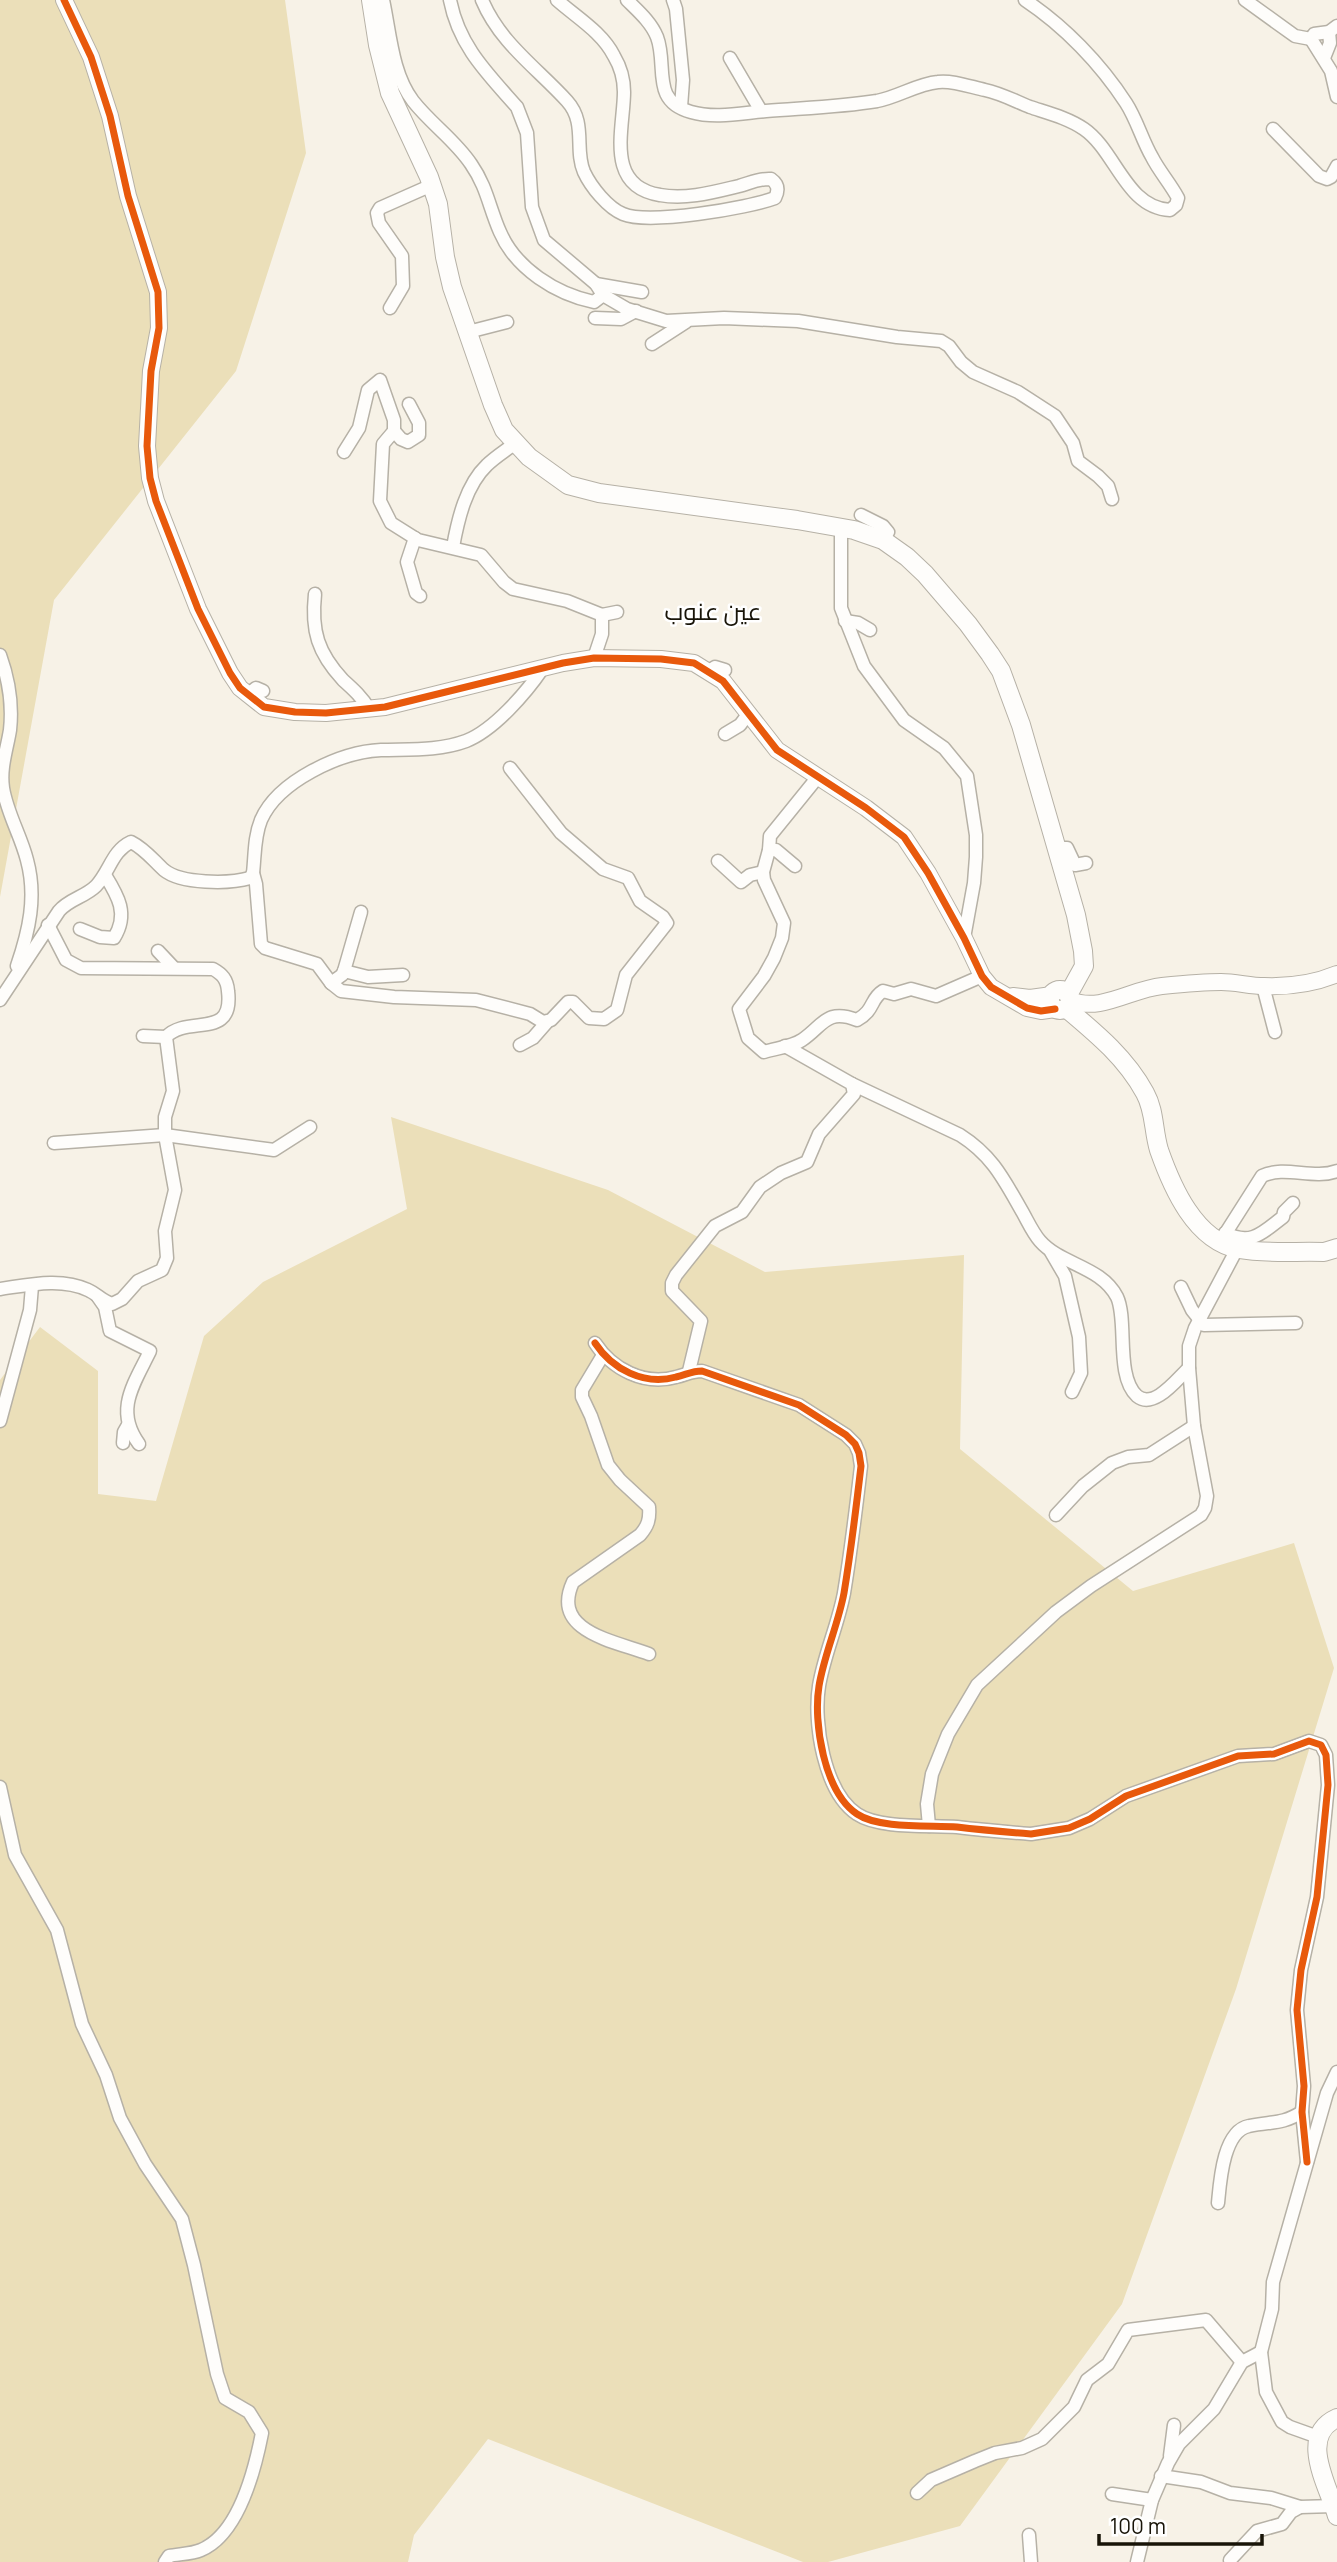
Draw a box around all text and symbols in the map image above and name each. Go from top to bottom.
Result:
district label: عين عنوب [665,594,761,627]
scale bar [1099,2502,1262,2546]
text: 100 m [1110,2512,1166,2540]

